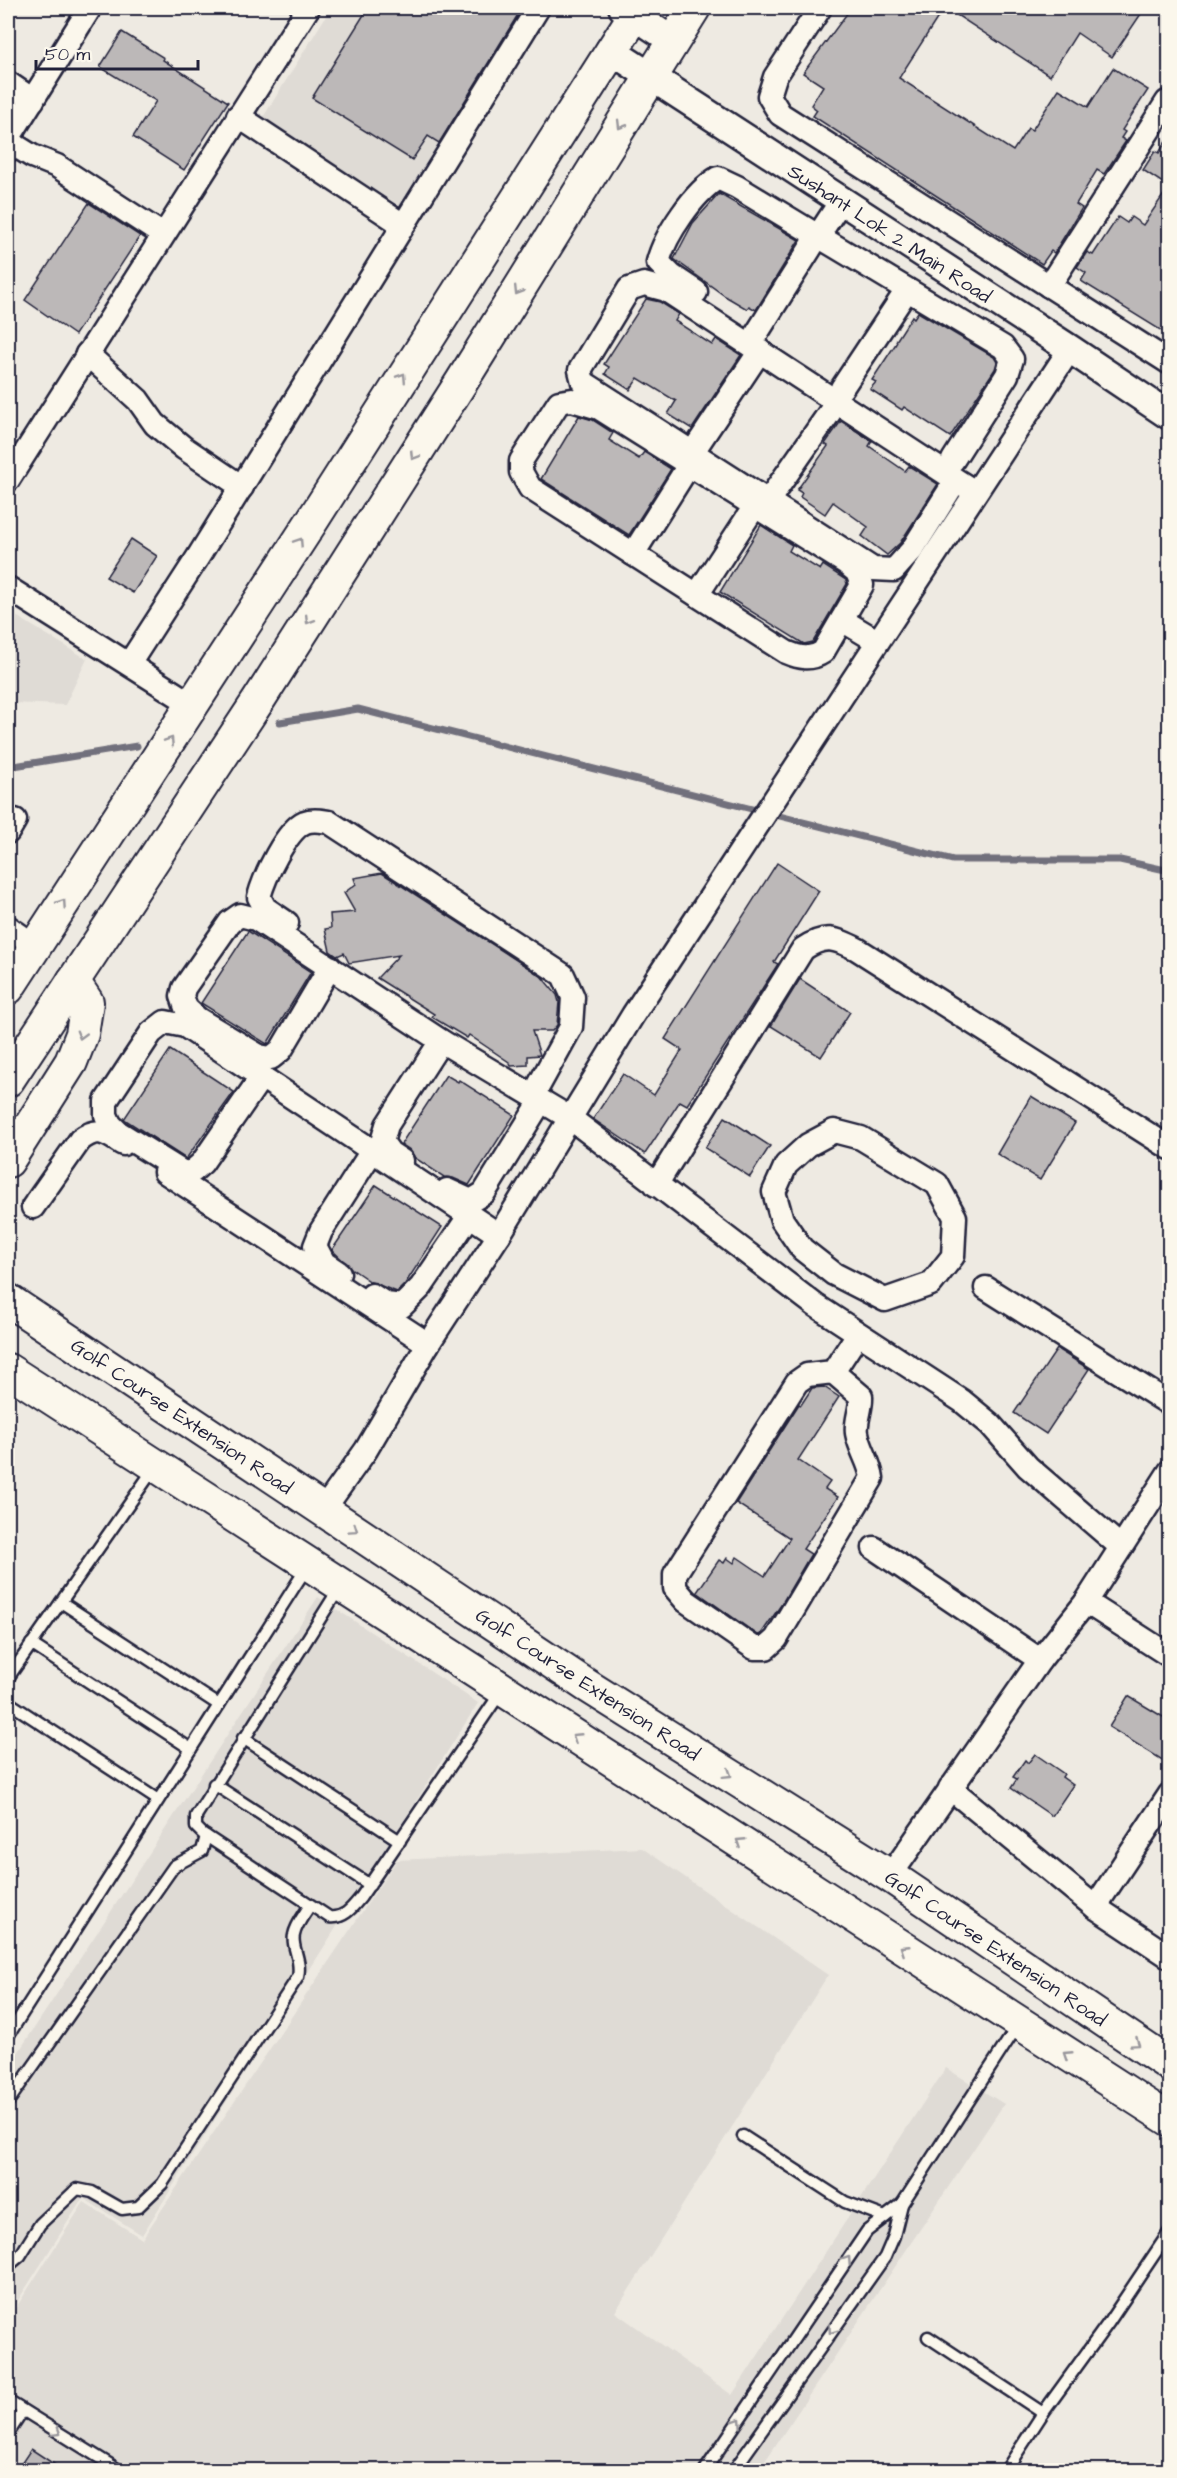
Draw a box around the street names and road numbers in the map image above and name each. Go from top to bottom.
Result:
street label: Sushant Lok 2 Main Road [782,157,997,310]
street label: Golf Course Extension Road [65,1332,298,1502]
street label: Golf Course Extension Road [470,1602,705,1768]
street label: Golf Course Extension Road [879,1864,1112,2034]

